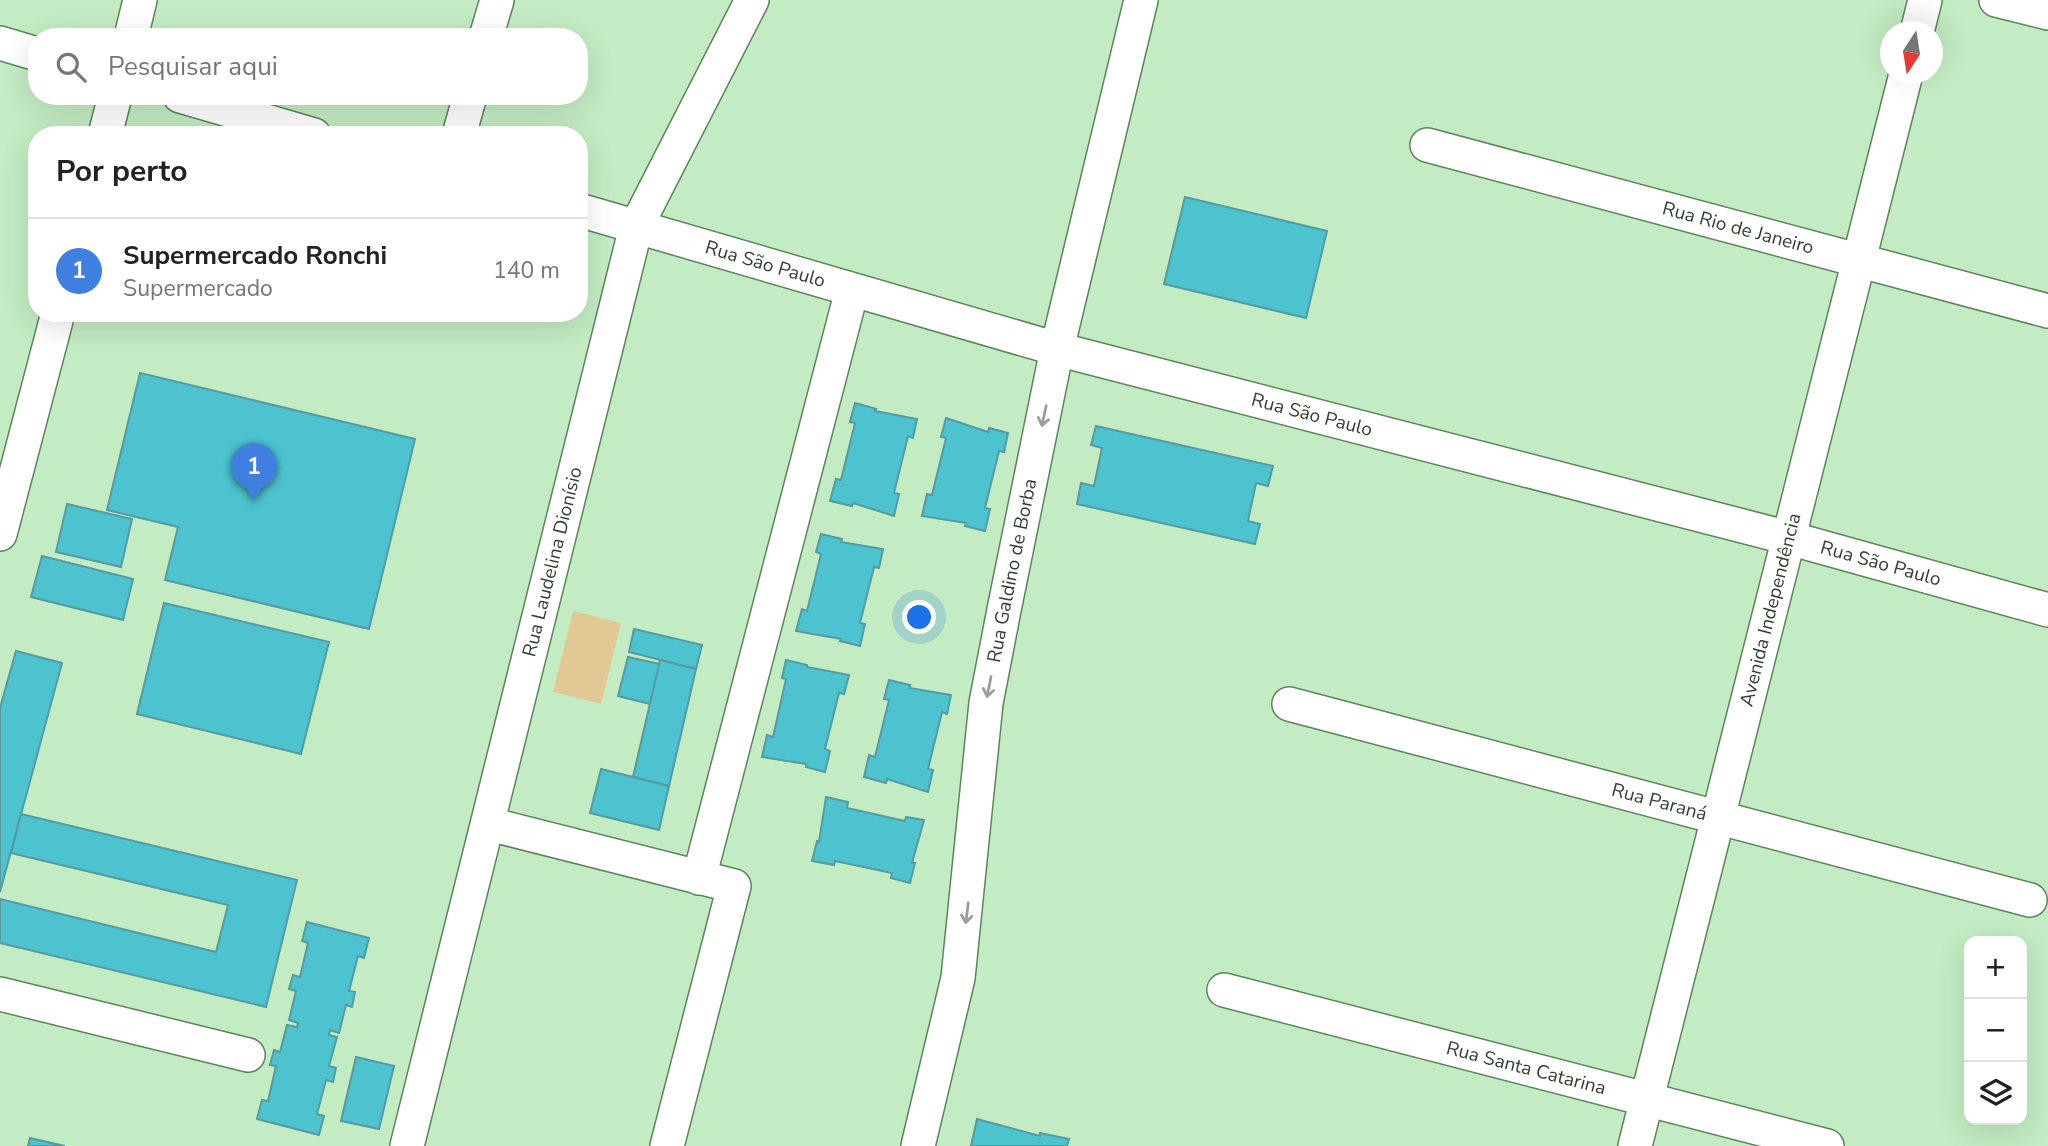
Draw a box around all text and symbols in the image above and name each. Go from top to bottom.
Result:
north arrow [1880,21,1943,84]
search box [28,28,588,105]
icon: search [52,48,90,86]
text: Pesquisar aqui [108,49,278,84]
text: Por perto [56,151,187,192]
street label: Rua Rio de Janeiro [1659,195,1817,261]
street label: Rua São Paulo [702,234,828,294]
text: Supermercado Ronchi [123,238,387,273]
text: 1 [72,255,86,286]
text: 140 m [493,255,560,286]
text: Supermercado [123,273,273,304]
street label: Rua São Paulo [1249,387,1375,443]
one-way arrow [1036,404,1050,427]
pin: 1 [231,443,277,501]
street label: Rua Laudelina Dionísio [516,464,589,660]
street label: Rua Galdino de Borba [981,476,1043,665]
street label: Avenida Independência [1734,510,1807,709]
street label: Rua São Paulo [1817,534,1944,593]
your location [902,600,936,634]
one-way arrow [982,675,995,698]
street label: Rua Paraná [1609,777,1710,827]
one-way arrow [960,901,973,924]
map controls [1964,936,2027,1125]
button: + [1964,936,2027,999]
button: − [1964,999,2027,1062]
street label: Rua Santa Catarina [1443,1035,1609,1101]
button: layers [1964,1062,2027,1125]

